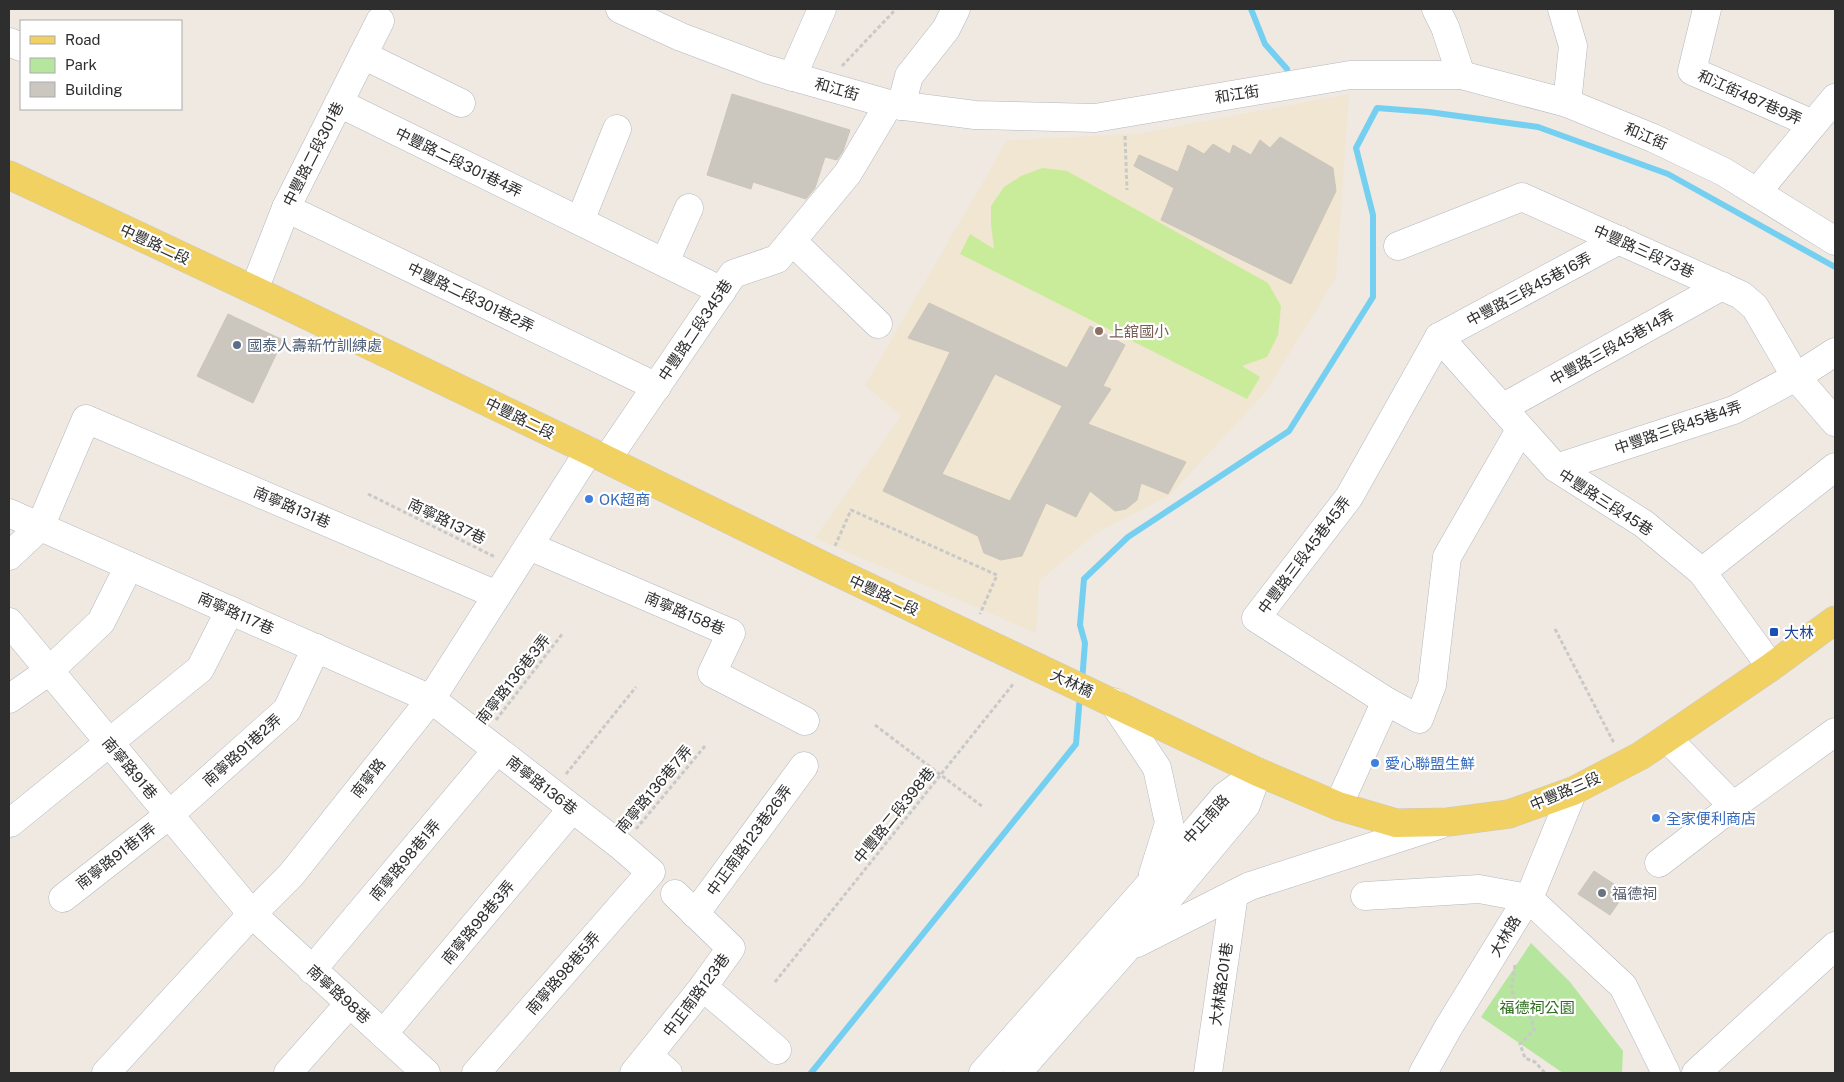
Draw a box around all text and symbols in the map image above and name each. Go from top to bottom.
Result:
legend [20,20,182,110]
text: Road [65,31,101,48]
text: Park [65,56,97,73]
street label: 和江街487巷9弄 [1695,66,1805,128]
street label: 和江街 [813,75,861,103]
text: Building [65,81,123,98]
street label: 和江街 [1213,82,1261,106]
street label: 中豐路二段301巷 [279,99,347,209]
street label: 和江街 [1622,119,1670,153]
street label: 中豐路二段301巷4弄 [393,124,525,200]
street label: 中豐路二段 [117,220,193,268]
street label: 中豐路三段73巷 [1591,221,1697,281]
street label: 中豐路三段45巷16弄 [1463,249,1595,329]
street label: 中豐路二段301巷2弄 [405,259,537,335]
street label: 中豐路二段345巷 [655,276,735,384]
street label: 中豐路三段45巷14弄 [1547,306,1677,388]
place label: 上舘國小 [1109,323,1169,340]
marker: 上舘國小 [1093,325,1105,337]
place label: 國泰人壽新竹訓練處 [247,337,382,354]
marker: 國泰人壽新竹訓練處 [231,339,243,351]
street label: 中豐路二段 [483,394,557,442]
street label: 中豐路三段45巷4弄 [1612,397,1744,457]
street label: 中豐路三段45巷 [1556,465,1656,539]
street label: 南寧路131巷 [251,483,333,531]
place label: OK超商 [599,491,650,508]
marker: OK超商 [583,493,595,505]
street label: 中豐路三段45巷45弄 [1254,493,1354,617]
street label: 南寧路137巷 [405,495,489,547]
street label: 中豐路二段 [846,571,922,619]
street label: 南寧路158巷 [642,588,728,638]
street label: 南寧路117巷 [195,589,277,637]
place label: 大林 [1784,624,1814,641]
marker: 大林 [1768,626,1780,638]
street label: 南寧路136巷3弄 [473,631,553,727]
street label: 大林橋 [1048,666,1096,700]
street label: 南寧路91巷2弄 [199,710,285,790]
street label: 南寧路91巷 [99,734,161,802]
street label: 南寧路136巷7弄 [613,742,695,836]
street label: 南寧路136巷 [503,752,581,818]
street label: 南寧路 [347,755,389,801]
place label: 愛心聯盟生鮮 [1385,755,1475,772]
marker: 愛心聯盟生鮮 [1369,757,1381,769]
street label: 中豐路二段398巷 [850,764,938,866]
street label: 中豐路三段 [1527,769,1603,813]
street label: 中正南路123巷26弄 [703,781,795,899]
street label: 中正南路 [1180,791,1232,847]
place label: 全家便利商店 [1666,810,1756,827]
marker: 全家便利商店 [1650,812,1662,824]
street label: 南寧路98巷1弄 [366,816,444,904]
street label: 南寧路91巷1弄 [73,820,159,892]
street label: 南寧路98巷3弄 [438,877,518,967]
place label: 福德祠 [1612,885,1657,902]
marker: 福德祠 [1596,887,1608,899]
street label: 大林路 [1486,912,1524,960]
street label: 南寧路98巷5弄 [523,928,603,1018]
street label: 大林路201巷 [1207,941,1235,1027]
street label: 中正南路123巷 [659,950,733,1040]
street label: 南寧路98巷 [304,961,374,1027]
park label: 福德祠公園 [1499,999,1575,1016]

